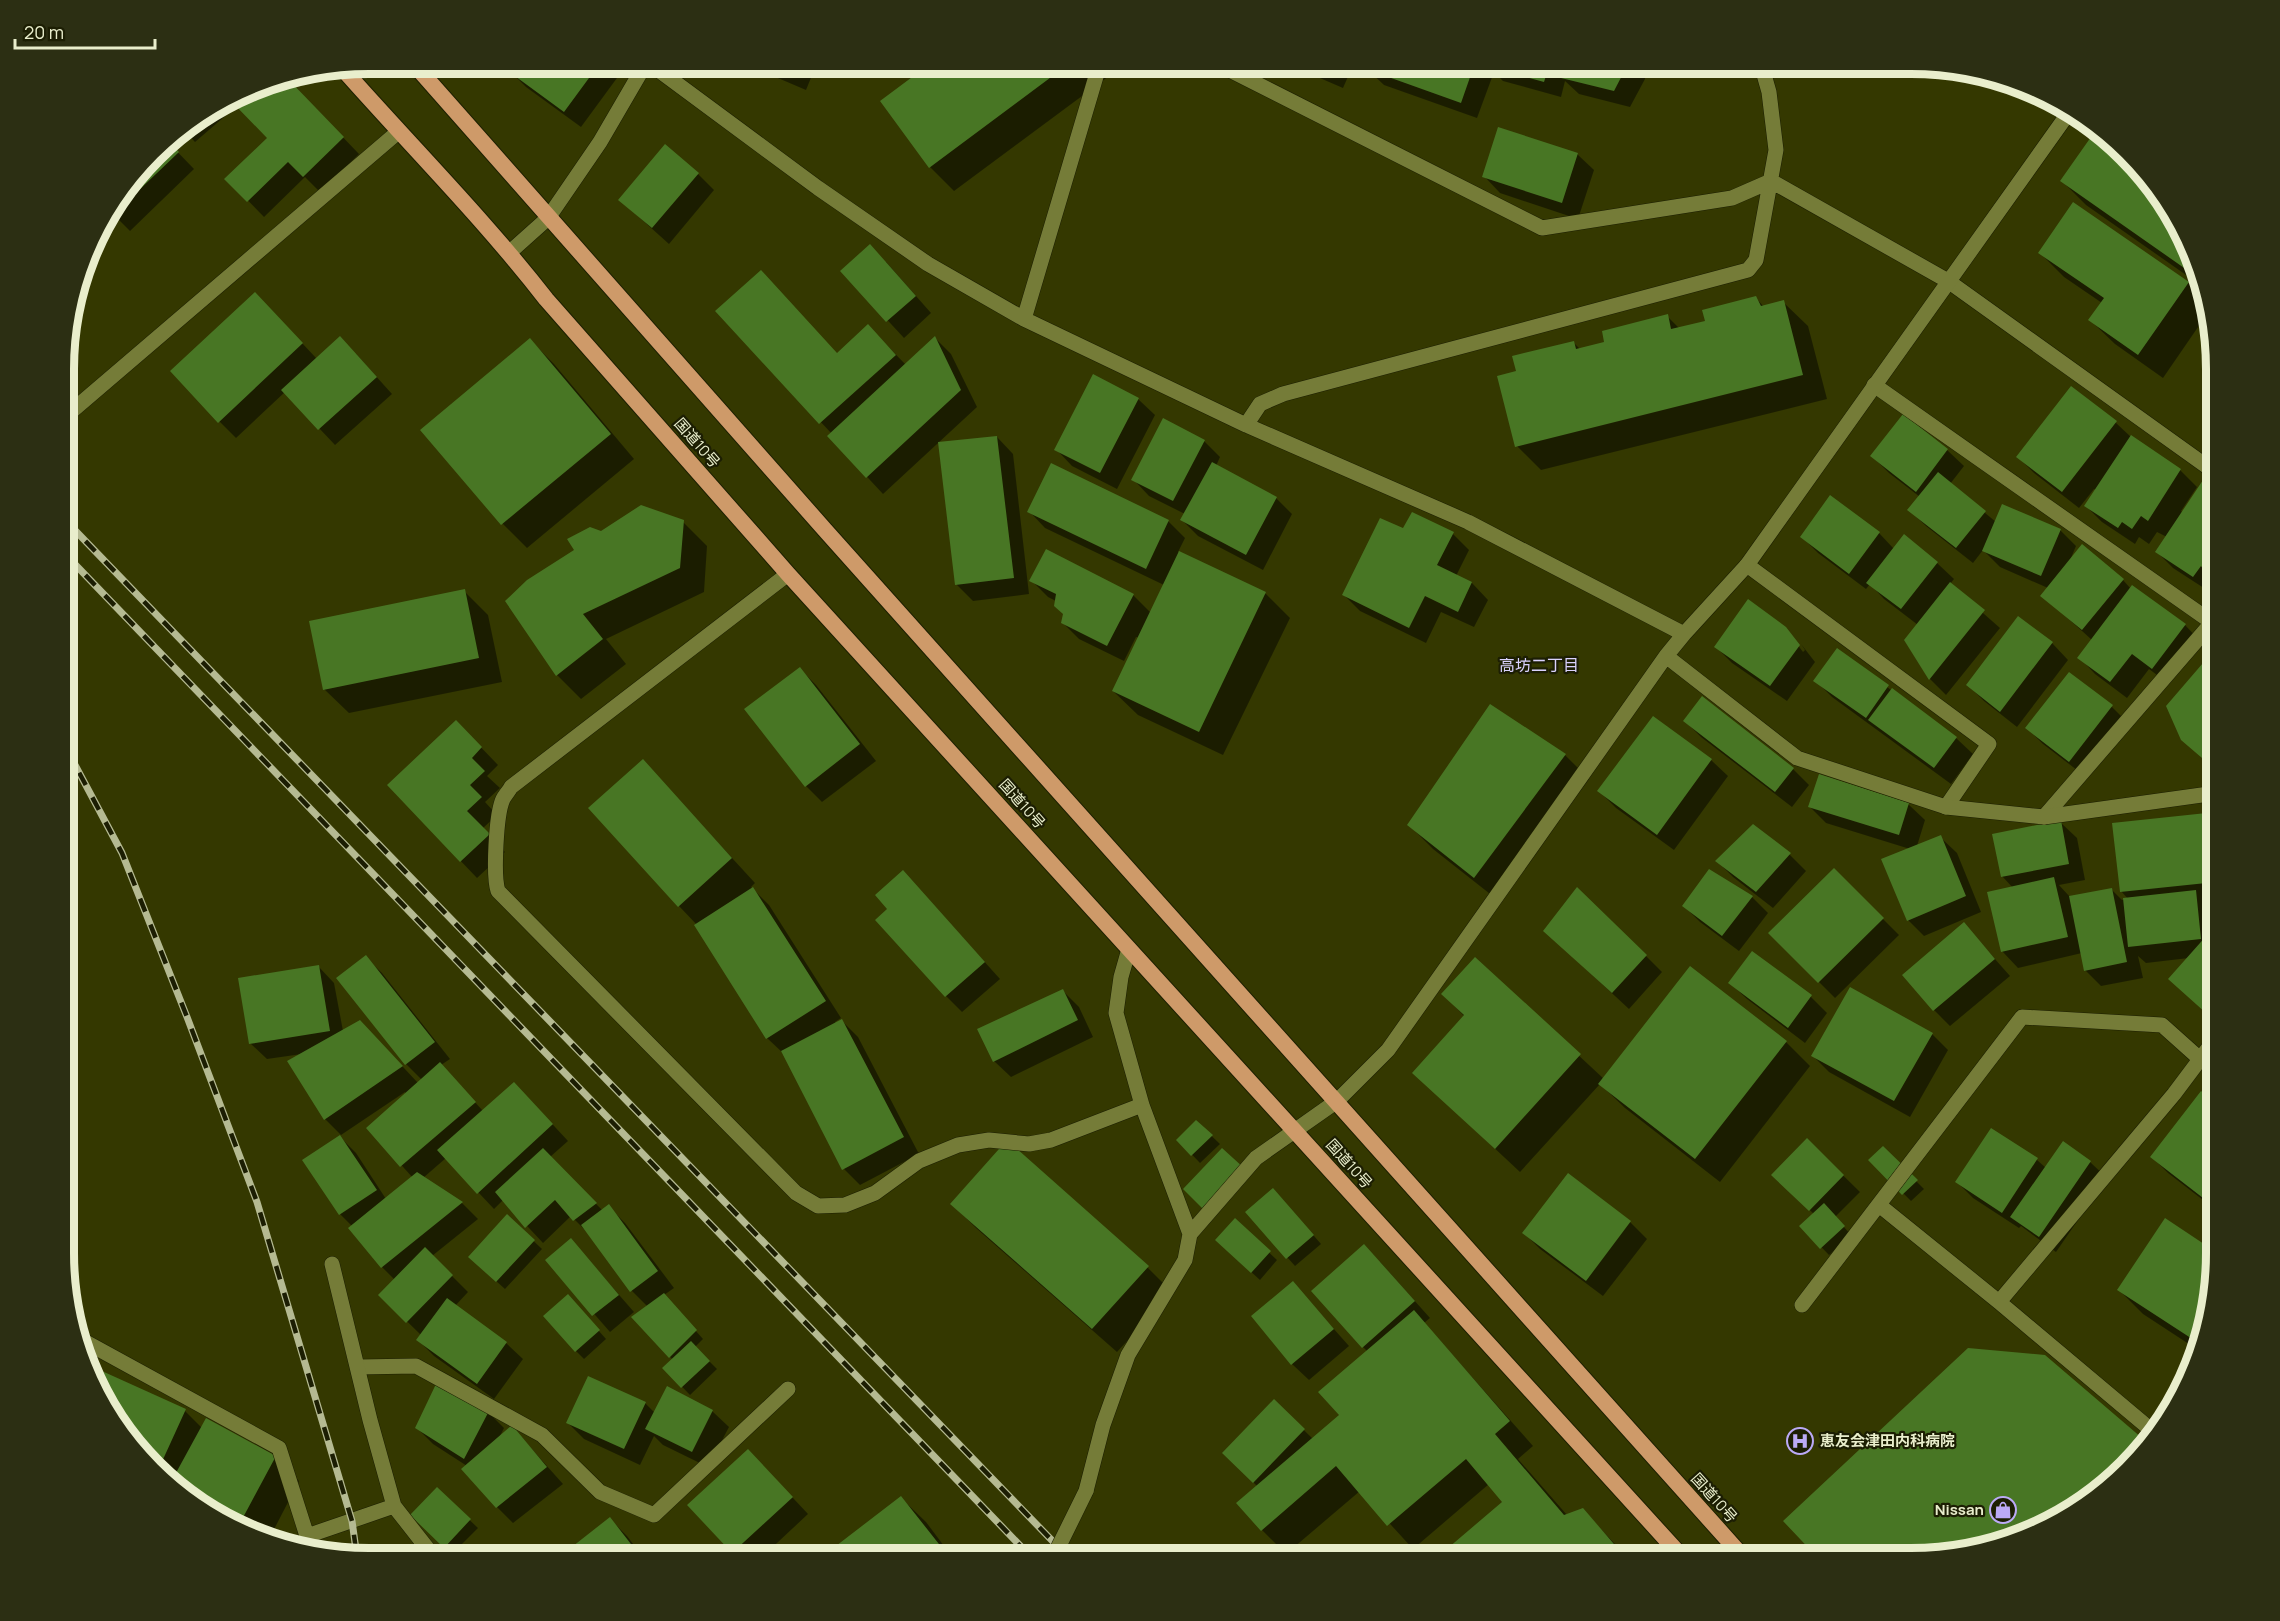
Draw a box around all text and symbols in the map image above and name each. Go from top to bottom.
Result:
scale bar [15,12,154,50]
text: 20 m [24,20,64,44]
street label: 国道10号 [670,413,725,472]
district label: 高坊二丁目 [1499,654,1579,676]
street label: 国道10号 [994,774,1050,833]
street label: 国道10号 [1321,1134,1377,1193]
hospital icon: 恵友会津田内科病院 [1785,1426,1815,1456]
place label: 恵友会津田内科病院 [1820,1430,1955,1451]
street label: 国道10号 [1686,1468,1742,1527]
shop icon: Nissan [1988,1495,2018,1525]
place label: Nissan [1935,1499,1984,1520]

